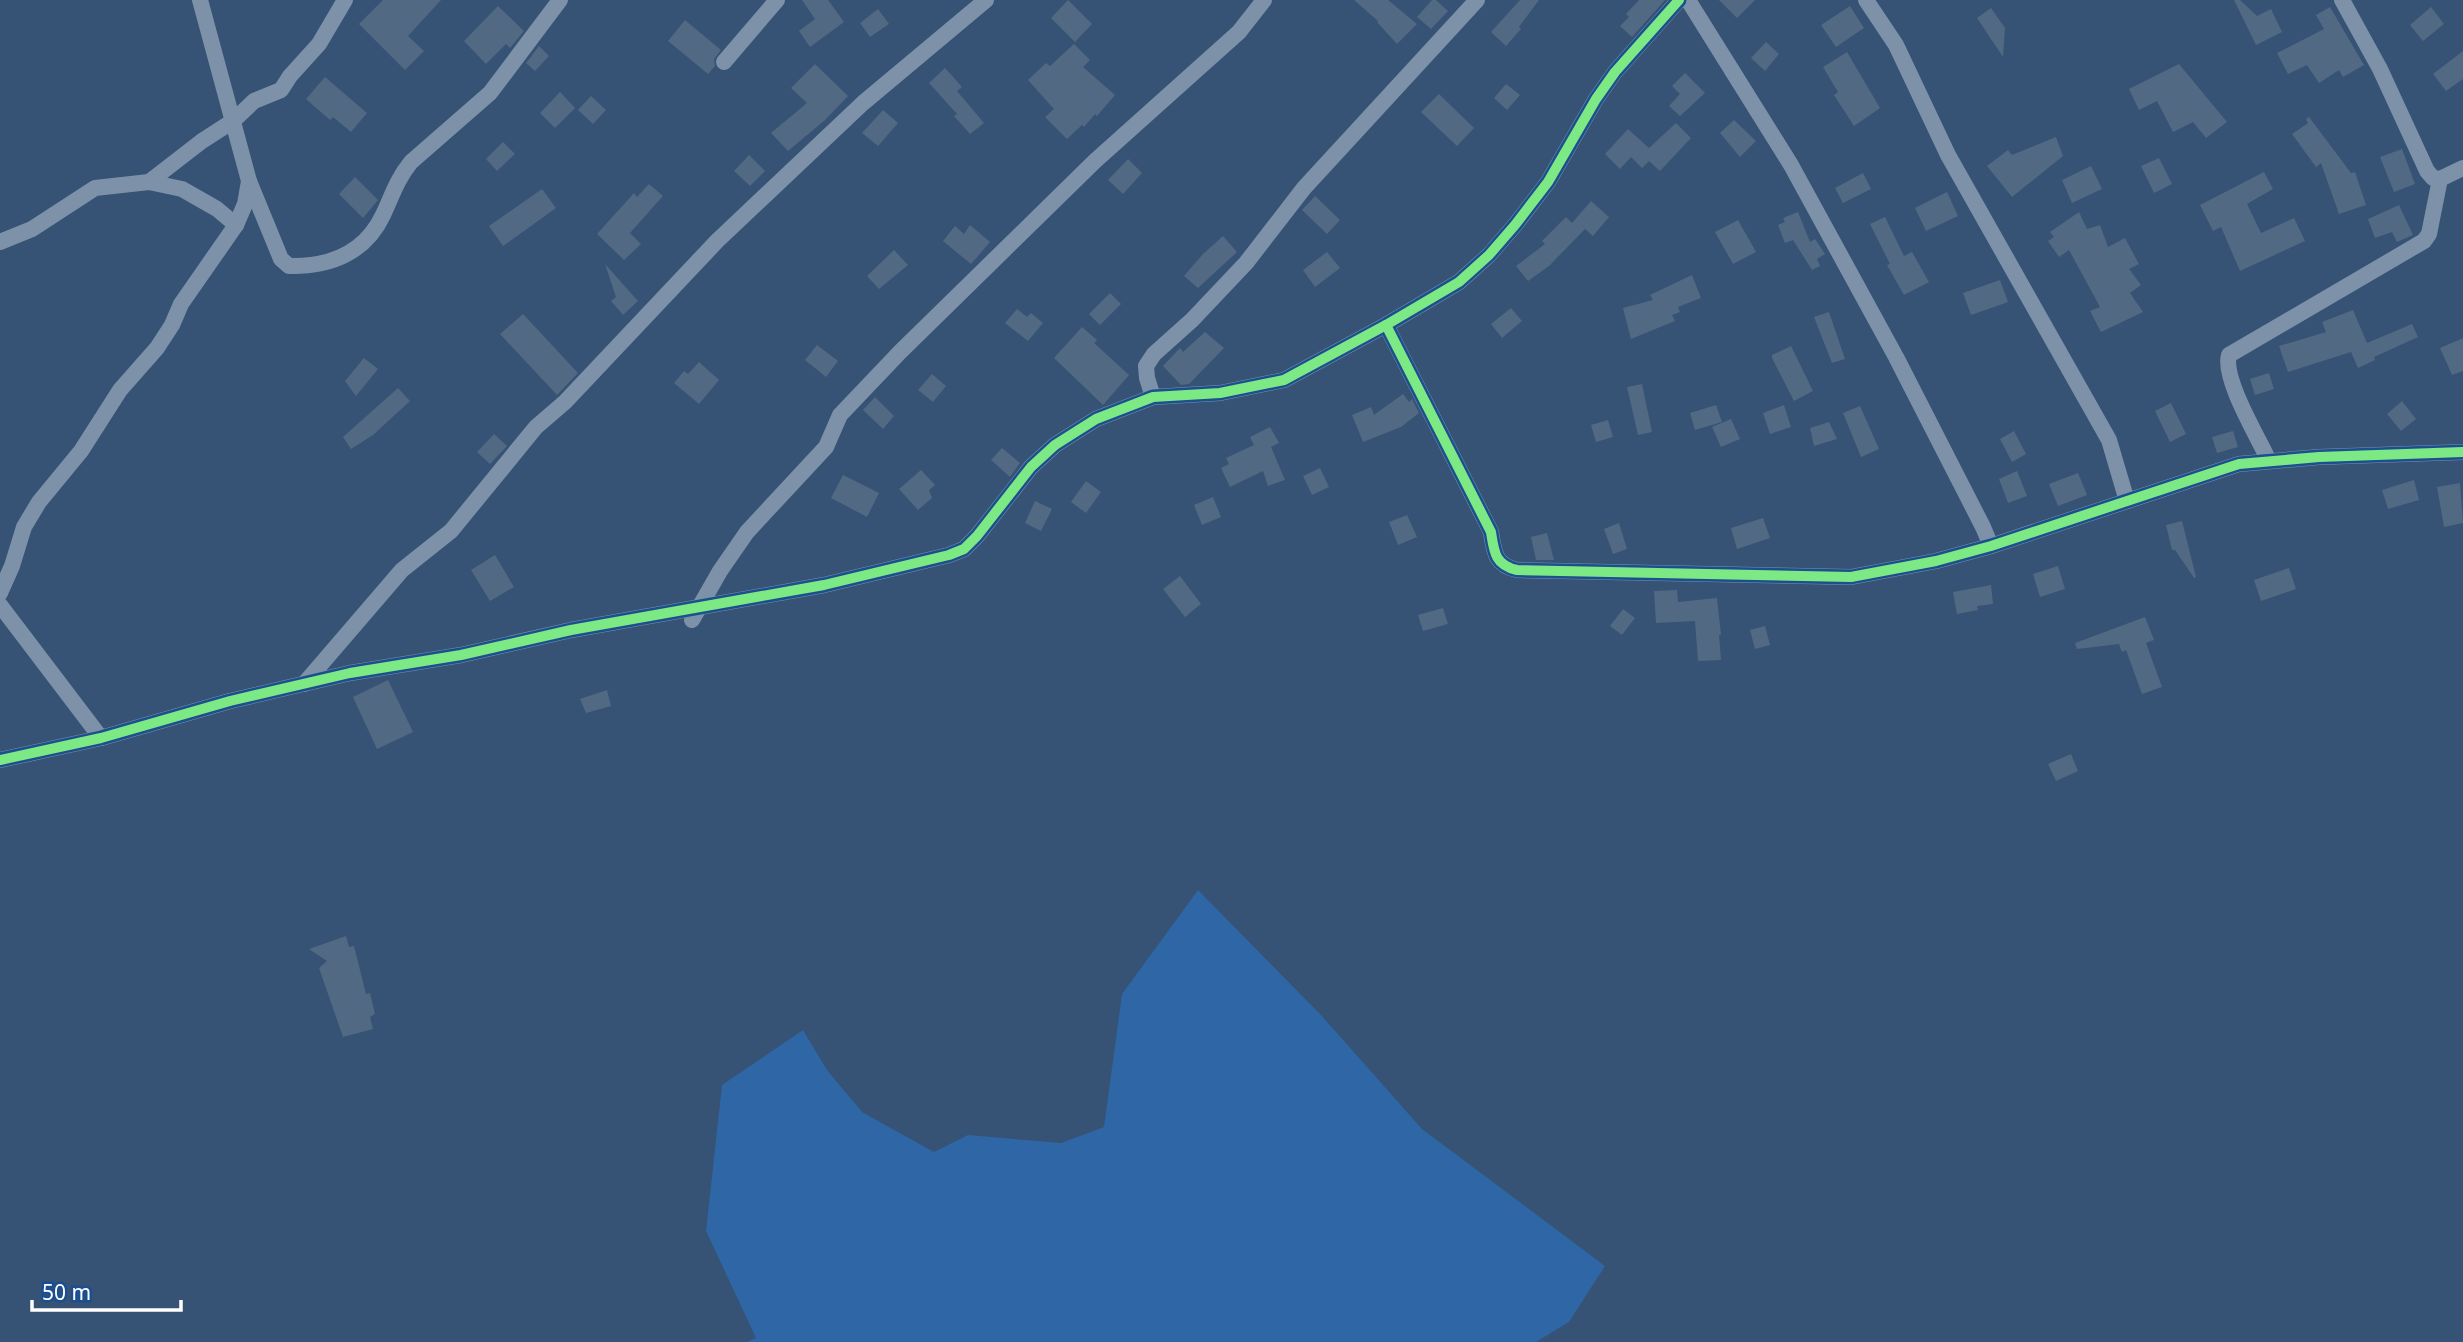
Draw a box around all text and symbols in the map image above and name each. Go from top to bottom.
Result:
scale bar [32,1268,180,1312]
text: 50 m [42,1278,91,1306]

